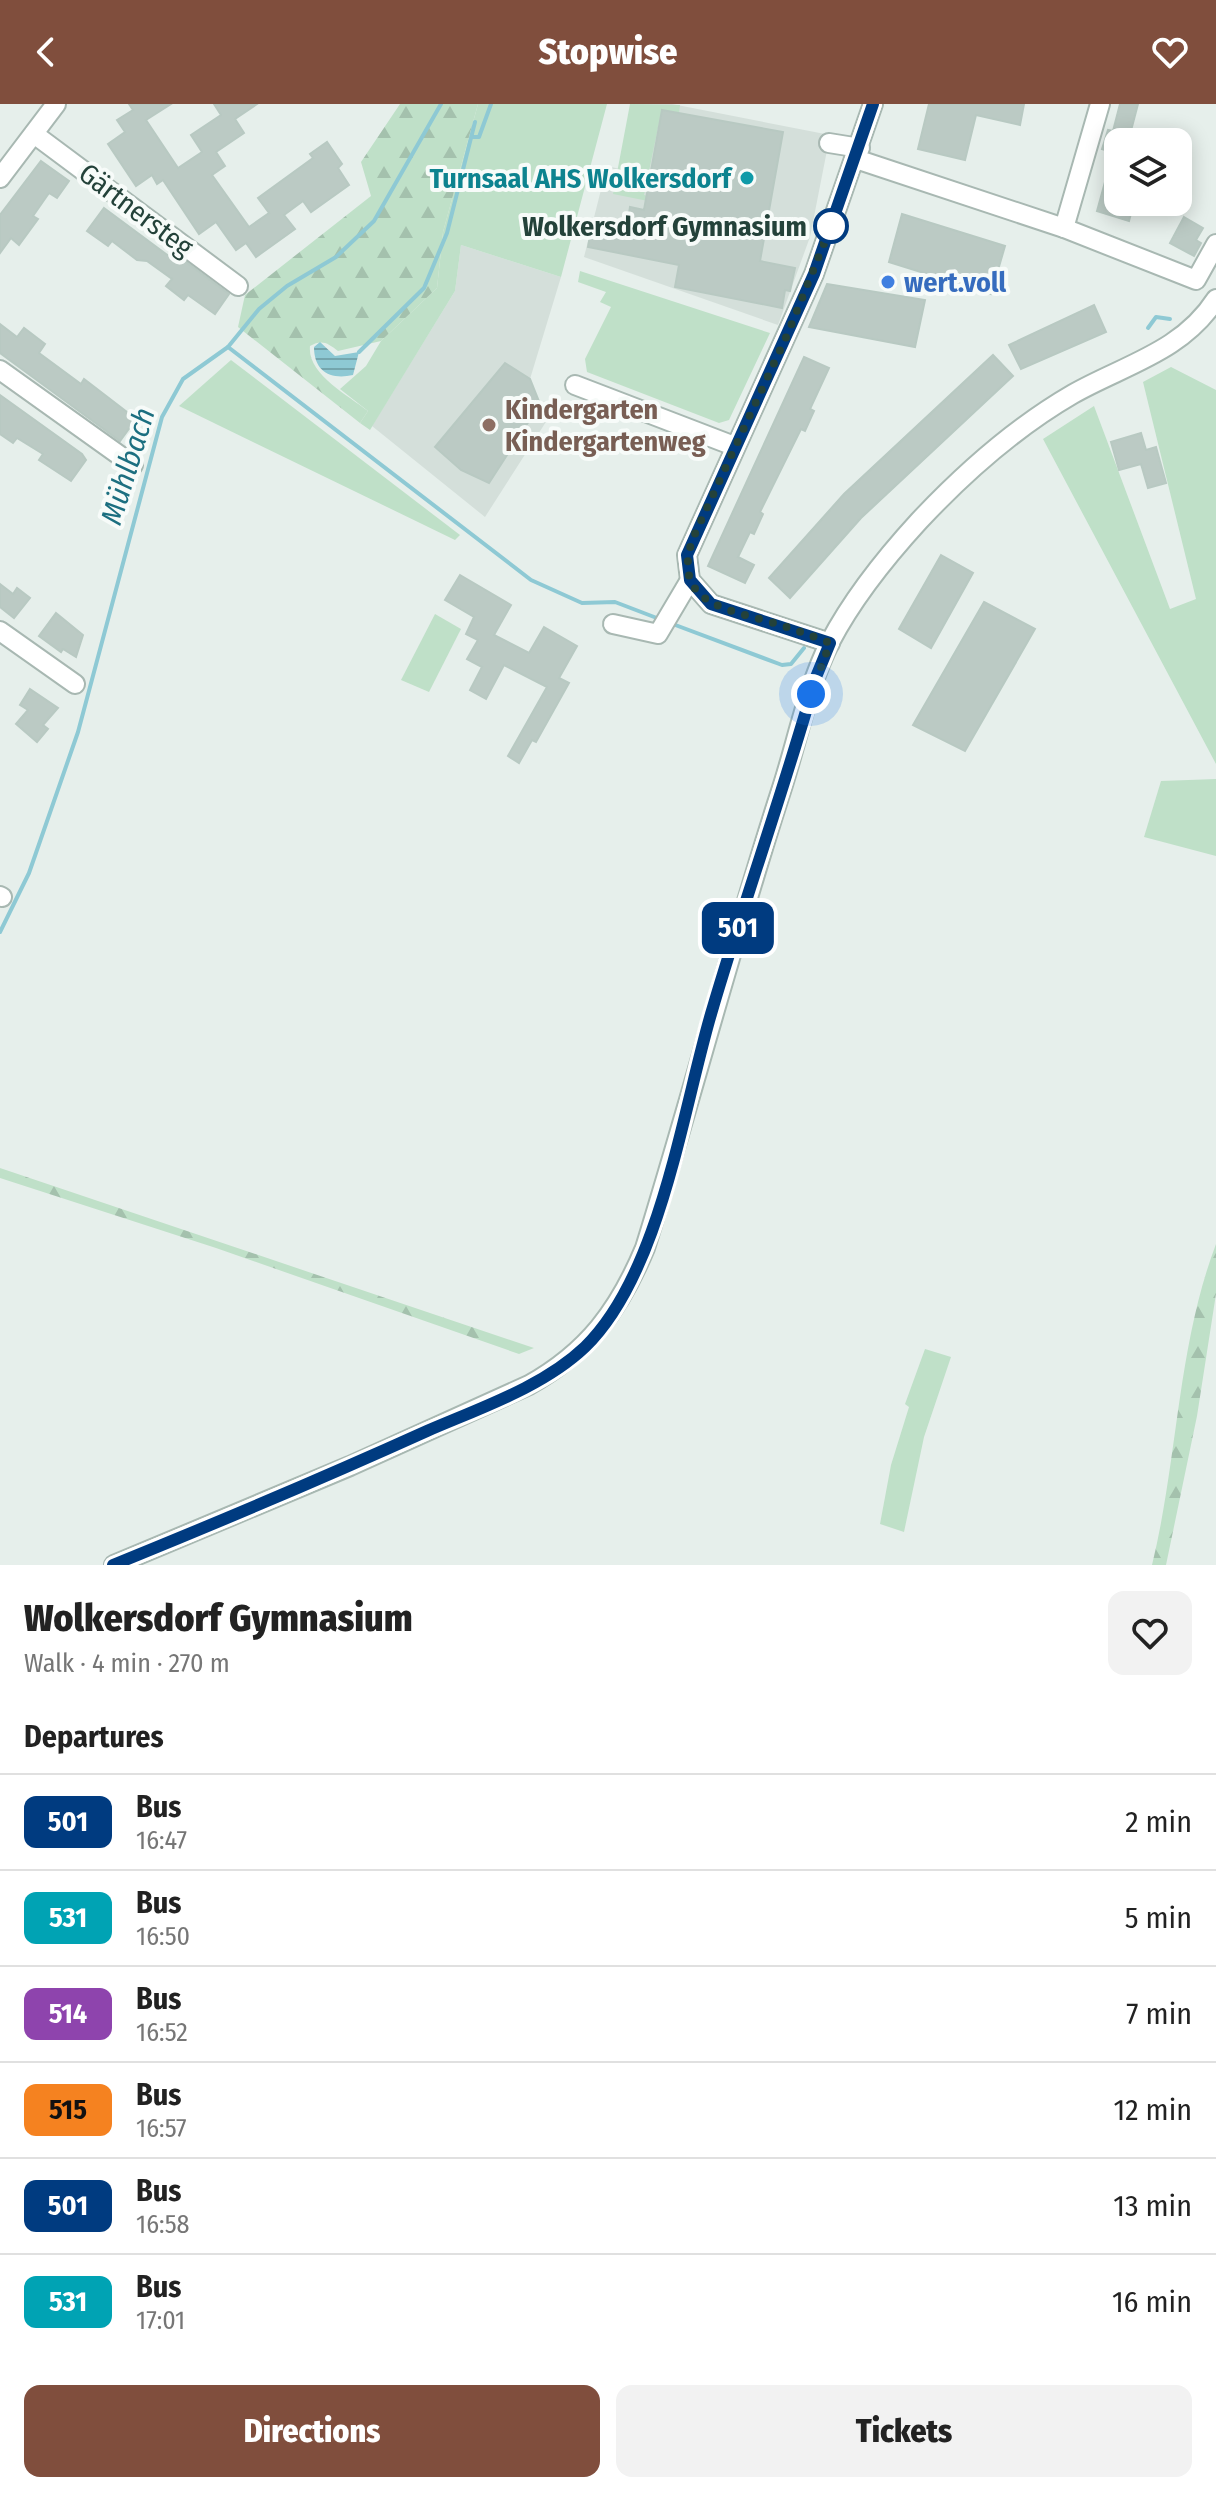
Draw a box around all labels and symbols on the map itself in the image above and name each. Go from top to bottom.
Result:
street label: Gärtnersteg [72,156,200,264]
place label: Turnsaal AHS Wolkersdorf [430,162,734,195]
marker: Turnsaal AHS Wolkersdorf [738,169,756,187]
marker: Wolkersdorf Gymnasium [814,209,848,243]
place label: Wolkersdorf Gymnasium [522,210,807,243]
place label: wert.voll [904,266,1007,299]
marker: wert.voll [879,273,897,291]
place label: Kindergarten Kindergartenweg [505,393,706,458]
water label: Mühlbach [93,403,163,529]
marker: Kindergarten Kindergartenweg [480,416,498,434]
your location [791,674,831,714]
line badge: 501 [692,902,784,954]

